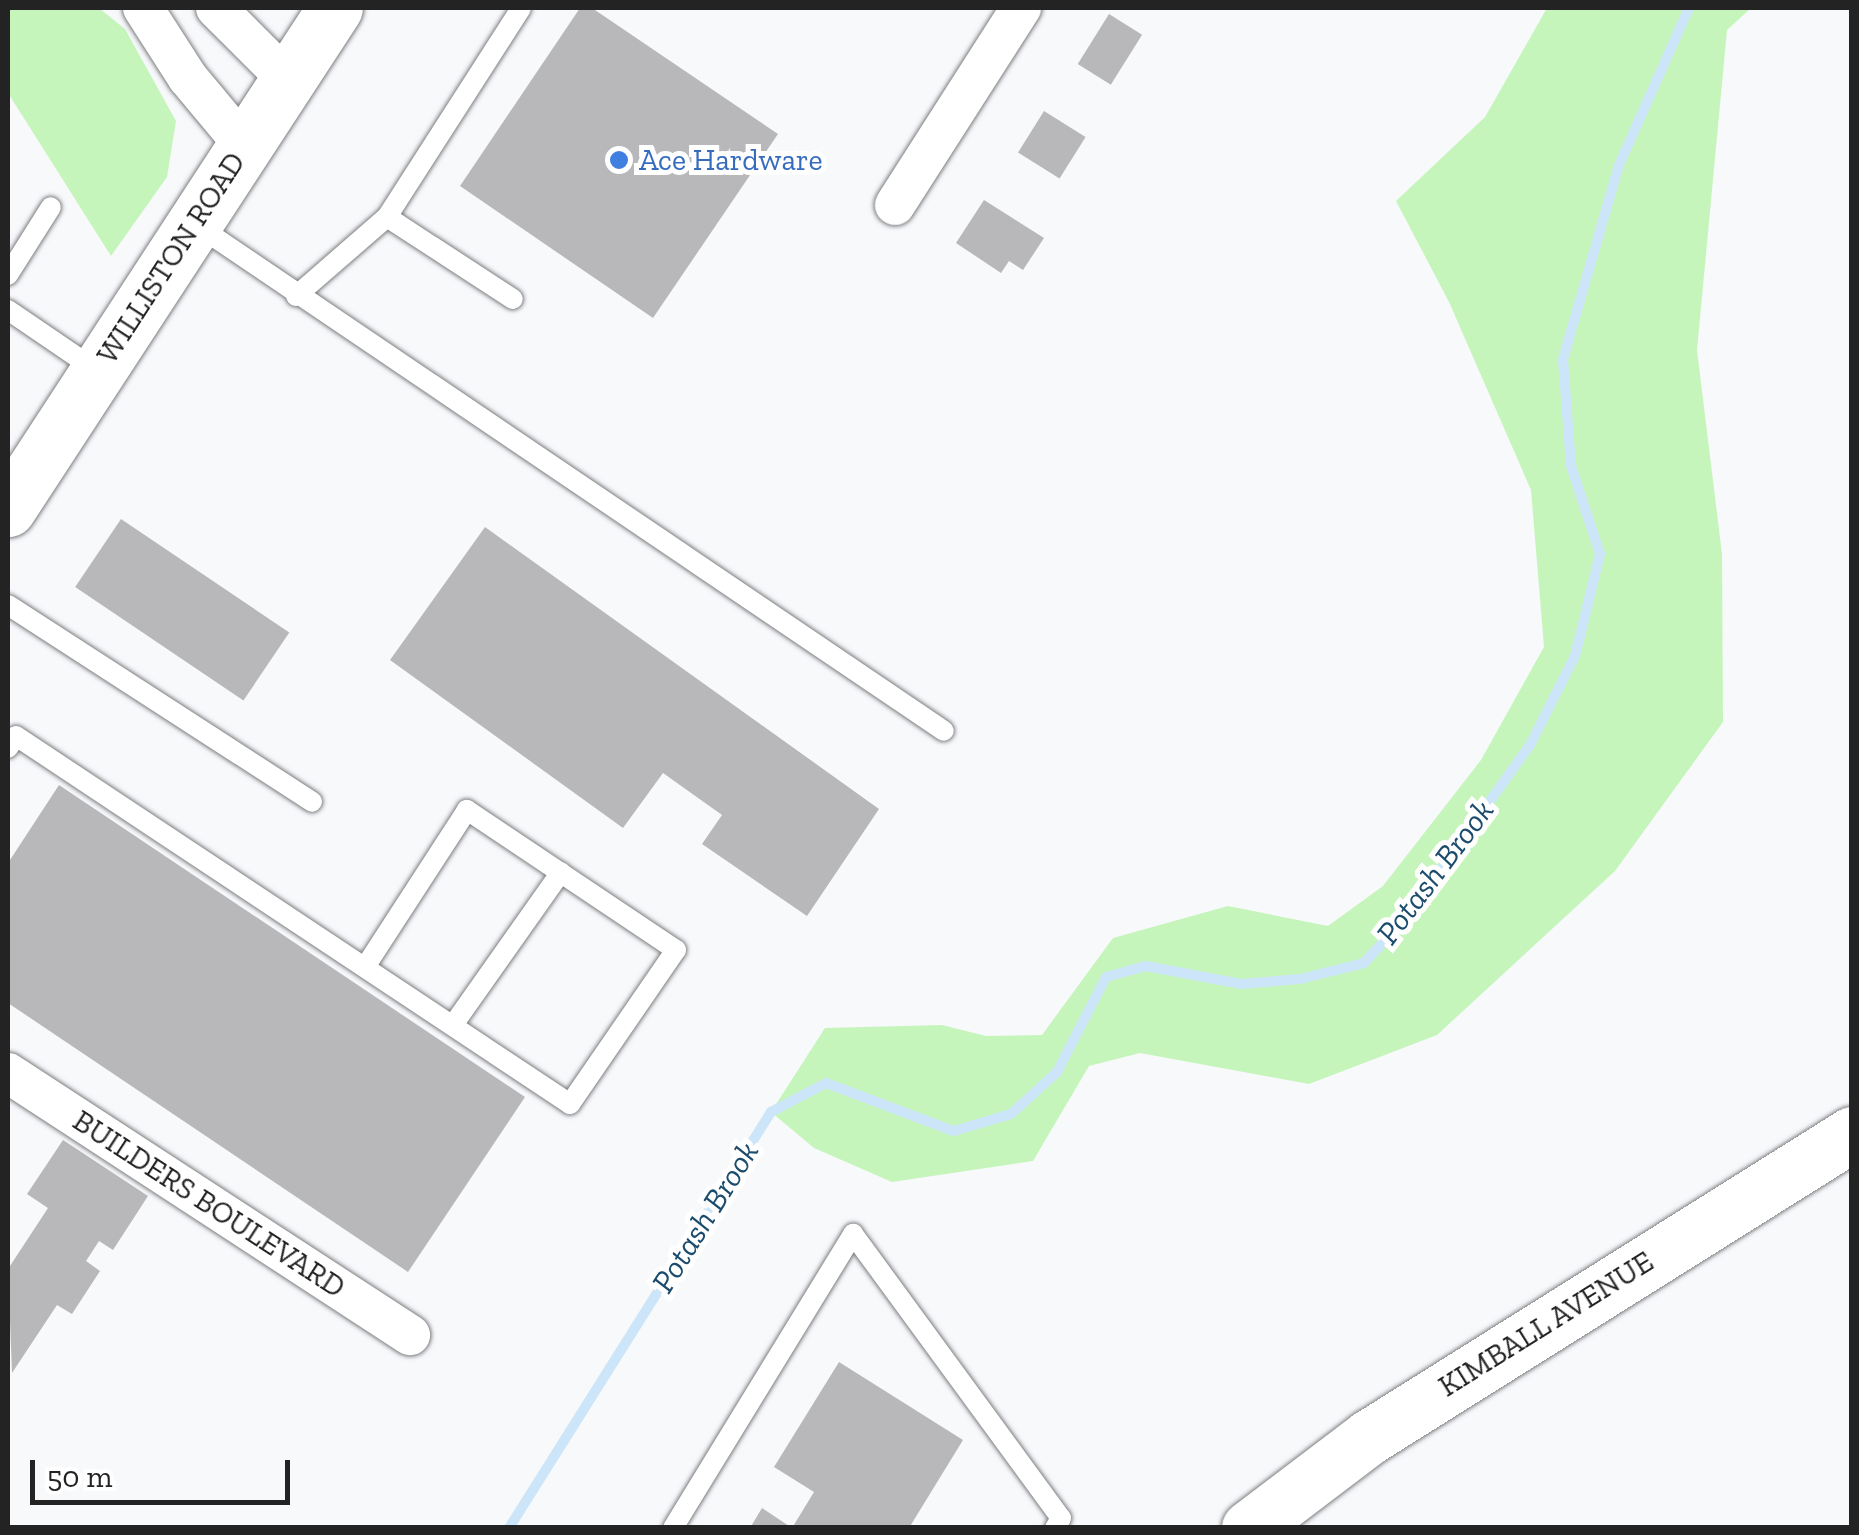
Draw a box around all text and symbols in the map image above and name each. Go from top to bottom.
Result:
place label: Ace Hardware [639,142,823,178]
street label: WILLISTON ROAD [89,146,253,370]
marker: Ace Hardware [608,149,630,171]
water label: Potash Brook [1368,792,1502,952]
street label: BUILDERS BOULEVARD [66,1103,352,1305]
water label: Potash Brook [643,1134,767,1300]
street label: KIMBALL AVENUE [1431,1243,1661,1405]
scale bar [35,1440,295,1502]
text: 50 m [47,1459,112,1495]

